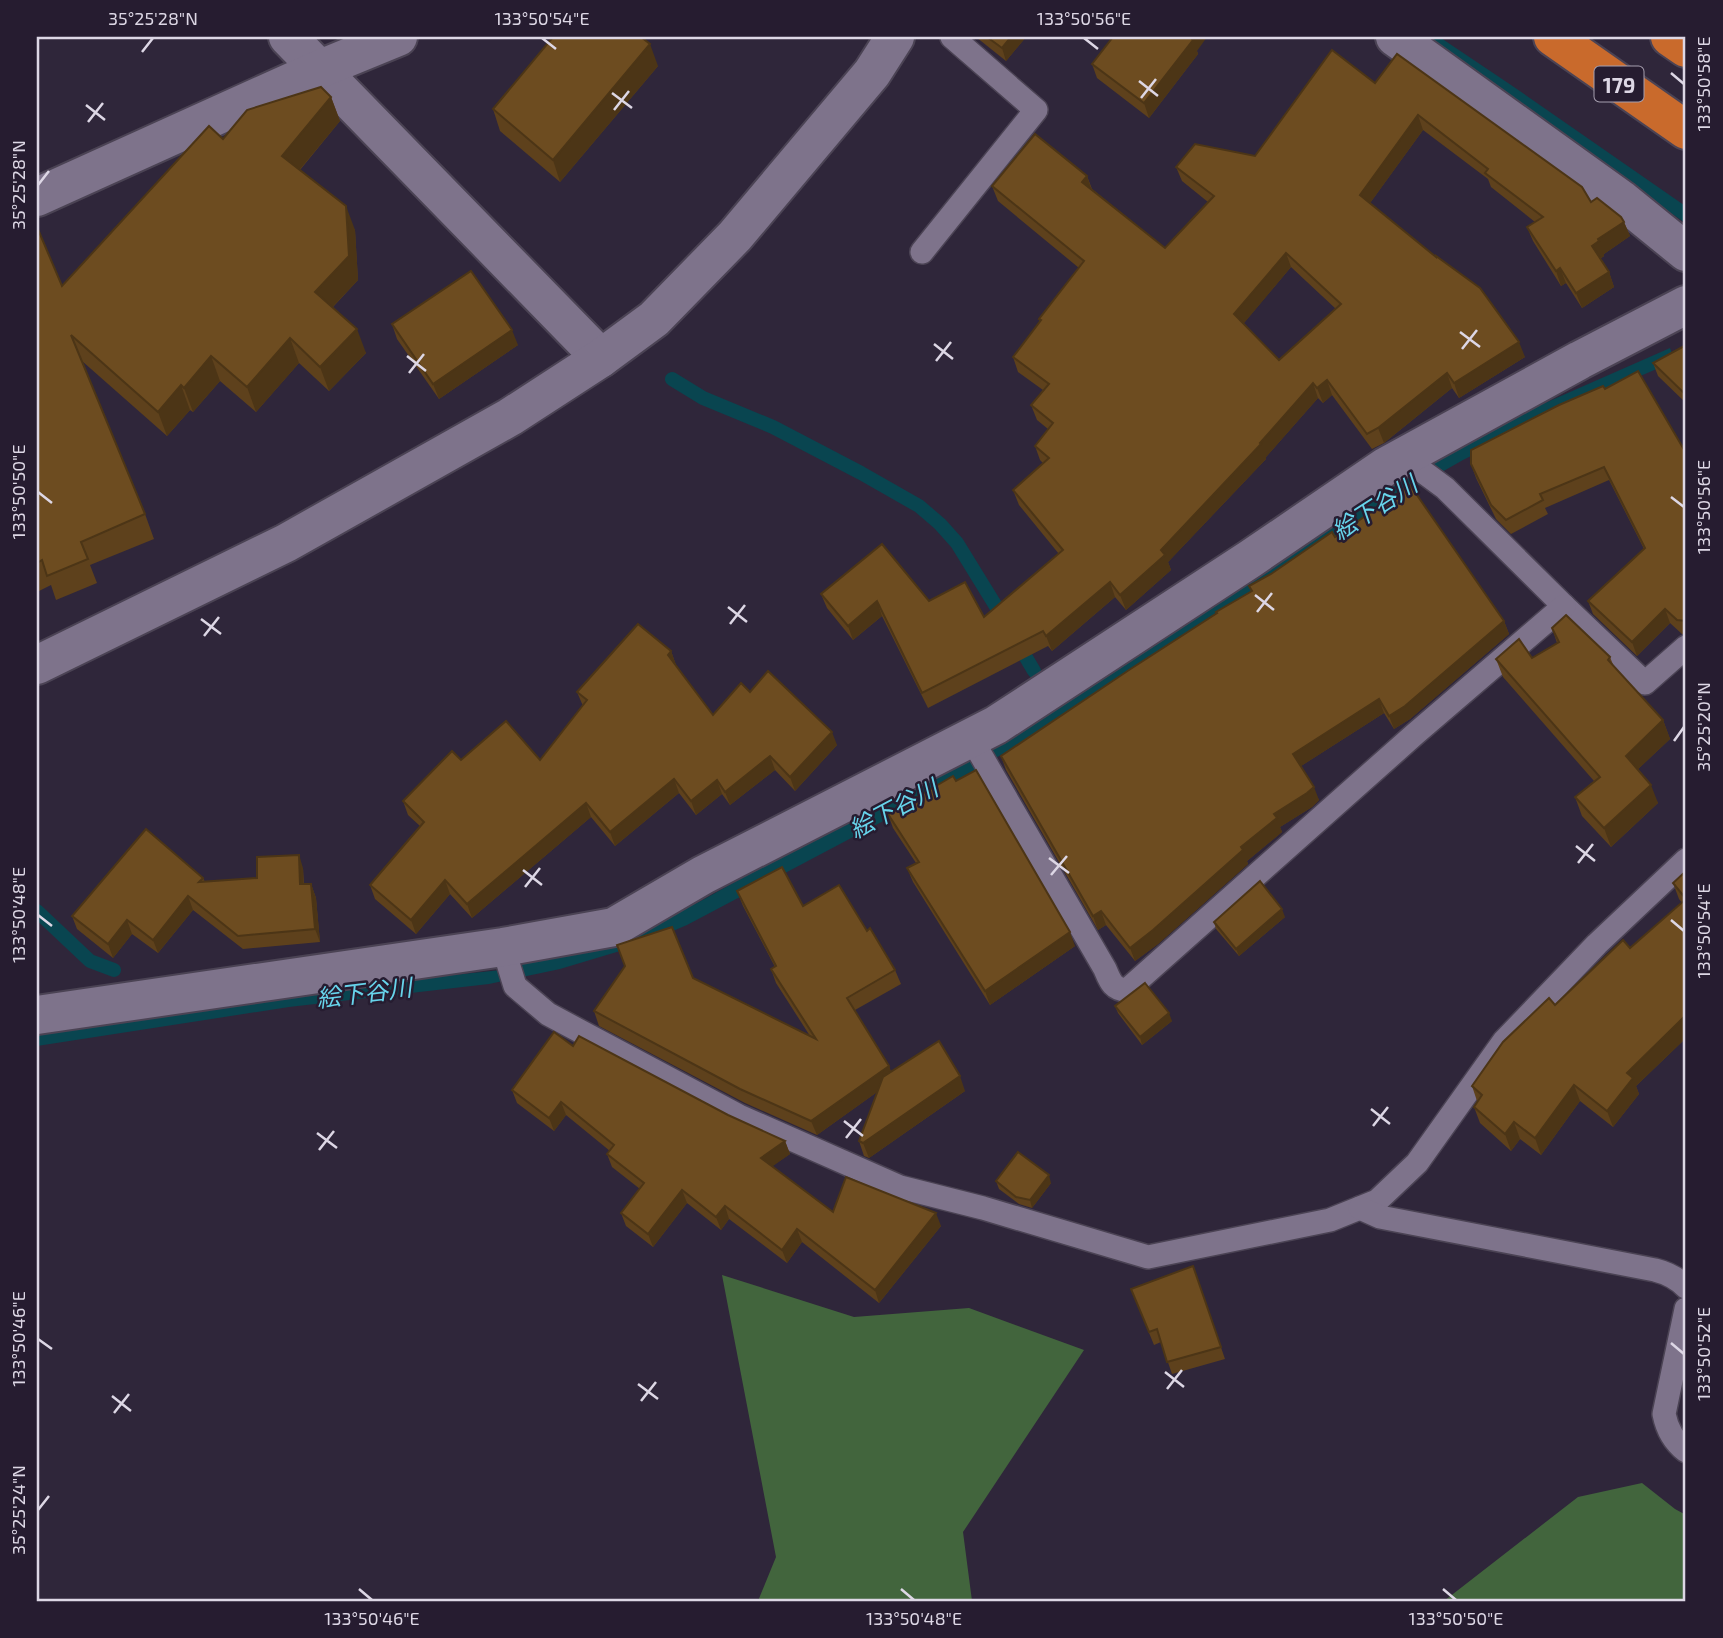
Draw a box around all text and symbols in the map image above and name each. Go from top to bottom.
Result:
text: 35°25'28"N [108,7,198,29]
text: 133°50'54"E [494,7,590,29]
text: 133°50'56"E [1037,7,1131,29]
text: 133°50'58"E [1692,37,1714,132]
road number: 179 [1594,66,1644,102]
text: 35°25'28"N [7,140,29,230]
text: 133°50'50"E [7,445,29,539]
text: 133°50'56"E [1692,460,1714,554]
water label: 絵下谷川 [1326,467,1425,545]
text: 35°25'20"N [1692,682,1714,772]
water label: 絵下谷川 [844,771,945,843]
text: 133°50'48"E [7,867,29,963]
text: 133°50'54"E [1692,883,1714,979]
water label: 絵下谷川 [315,971,416,1012]
text: 133°50'46"E [7,1291,29,1387]
text: 133°50'52"E [1692,1307,1714,1401]
text: 35°25'24"N [7,1465,29,1555]
text: 133°50'46"E [324,1607,420,1629]
text: 133°50'48"E [866,1607,962,1629]
text: 133°50'50"E [1409,1607,1503,1629]

